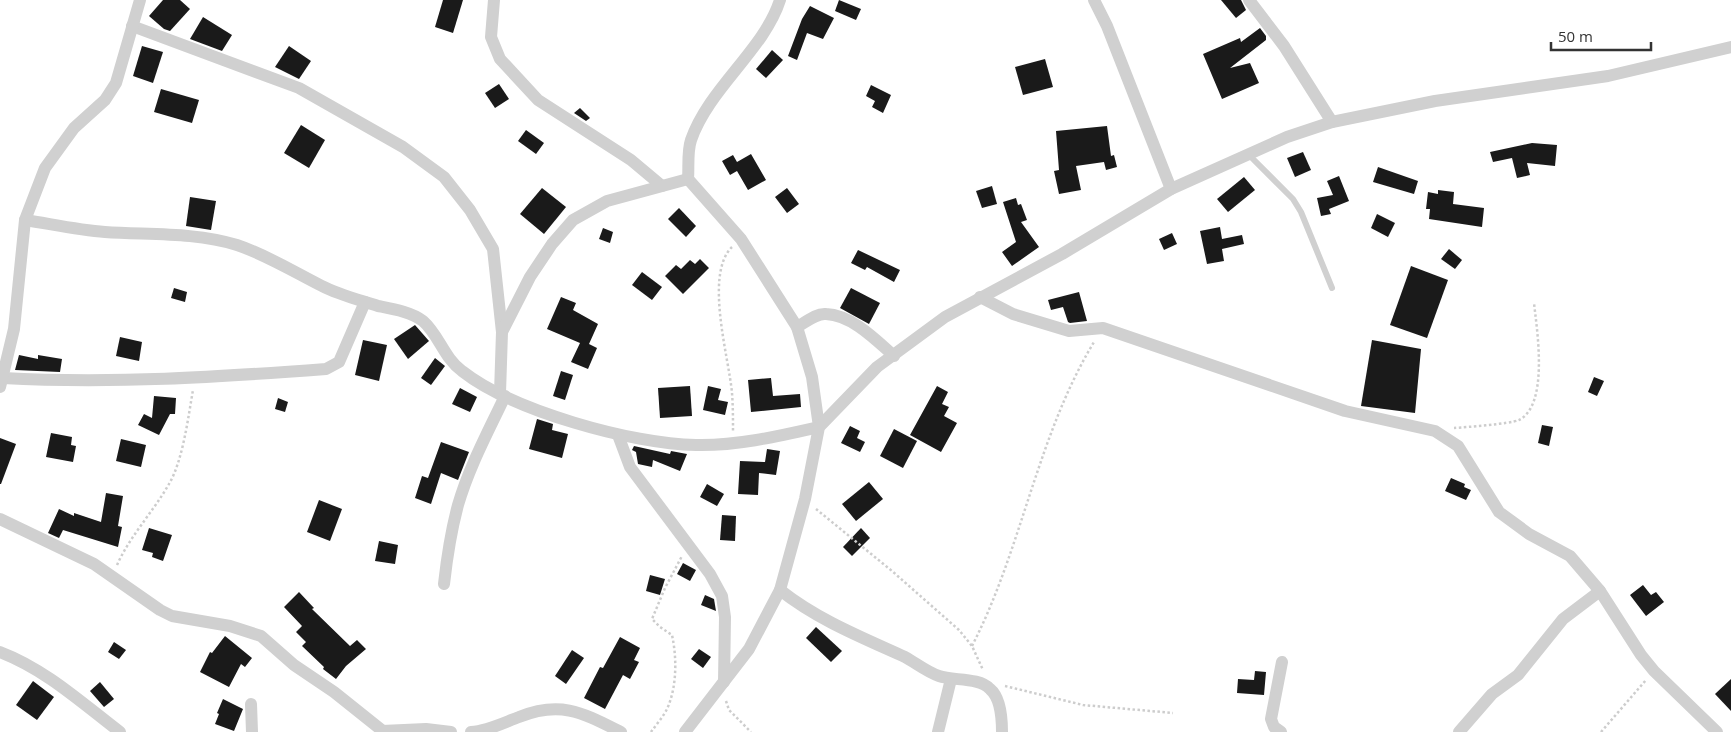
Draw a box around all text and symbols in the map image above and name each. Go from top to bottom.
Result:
scale bar [1551,20,1651,52]
text: 50 m [1558,26,1593,46]

